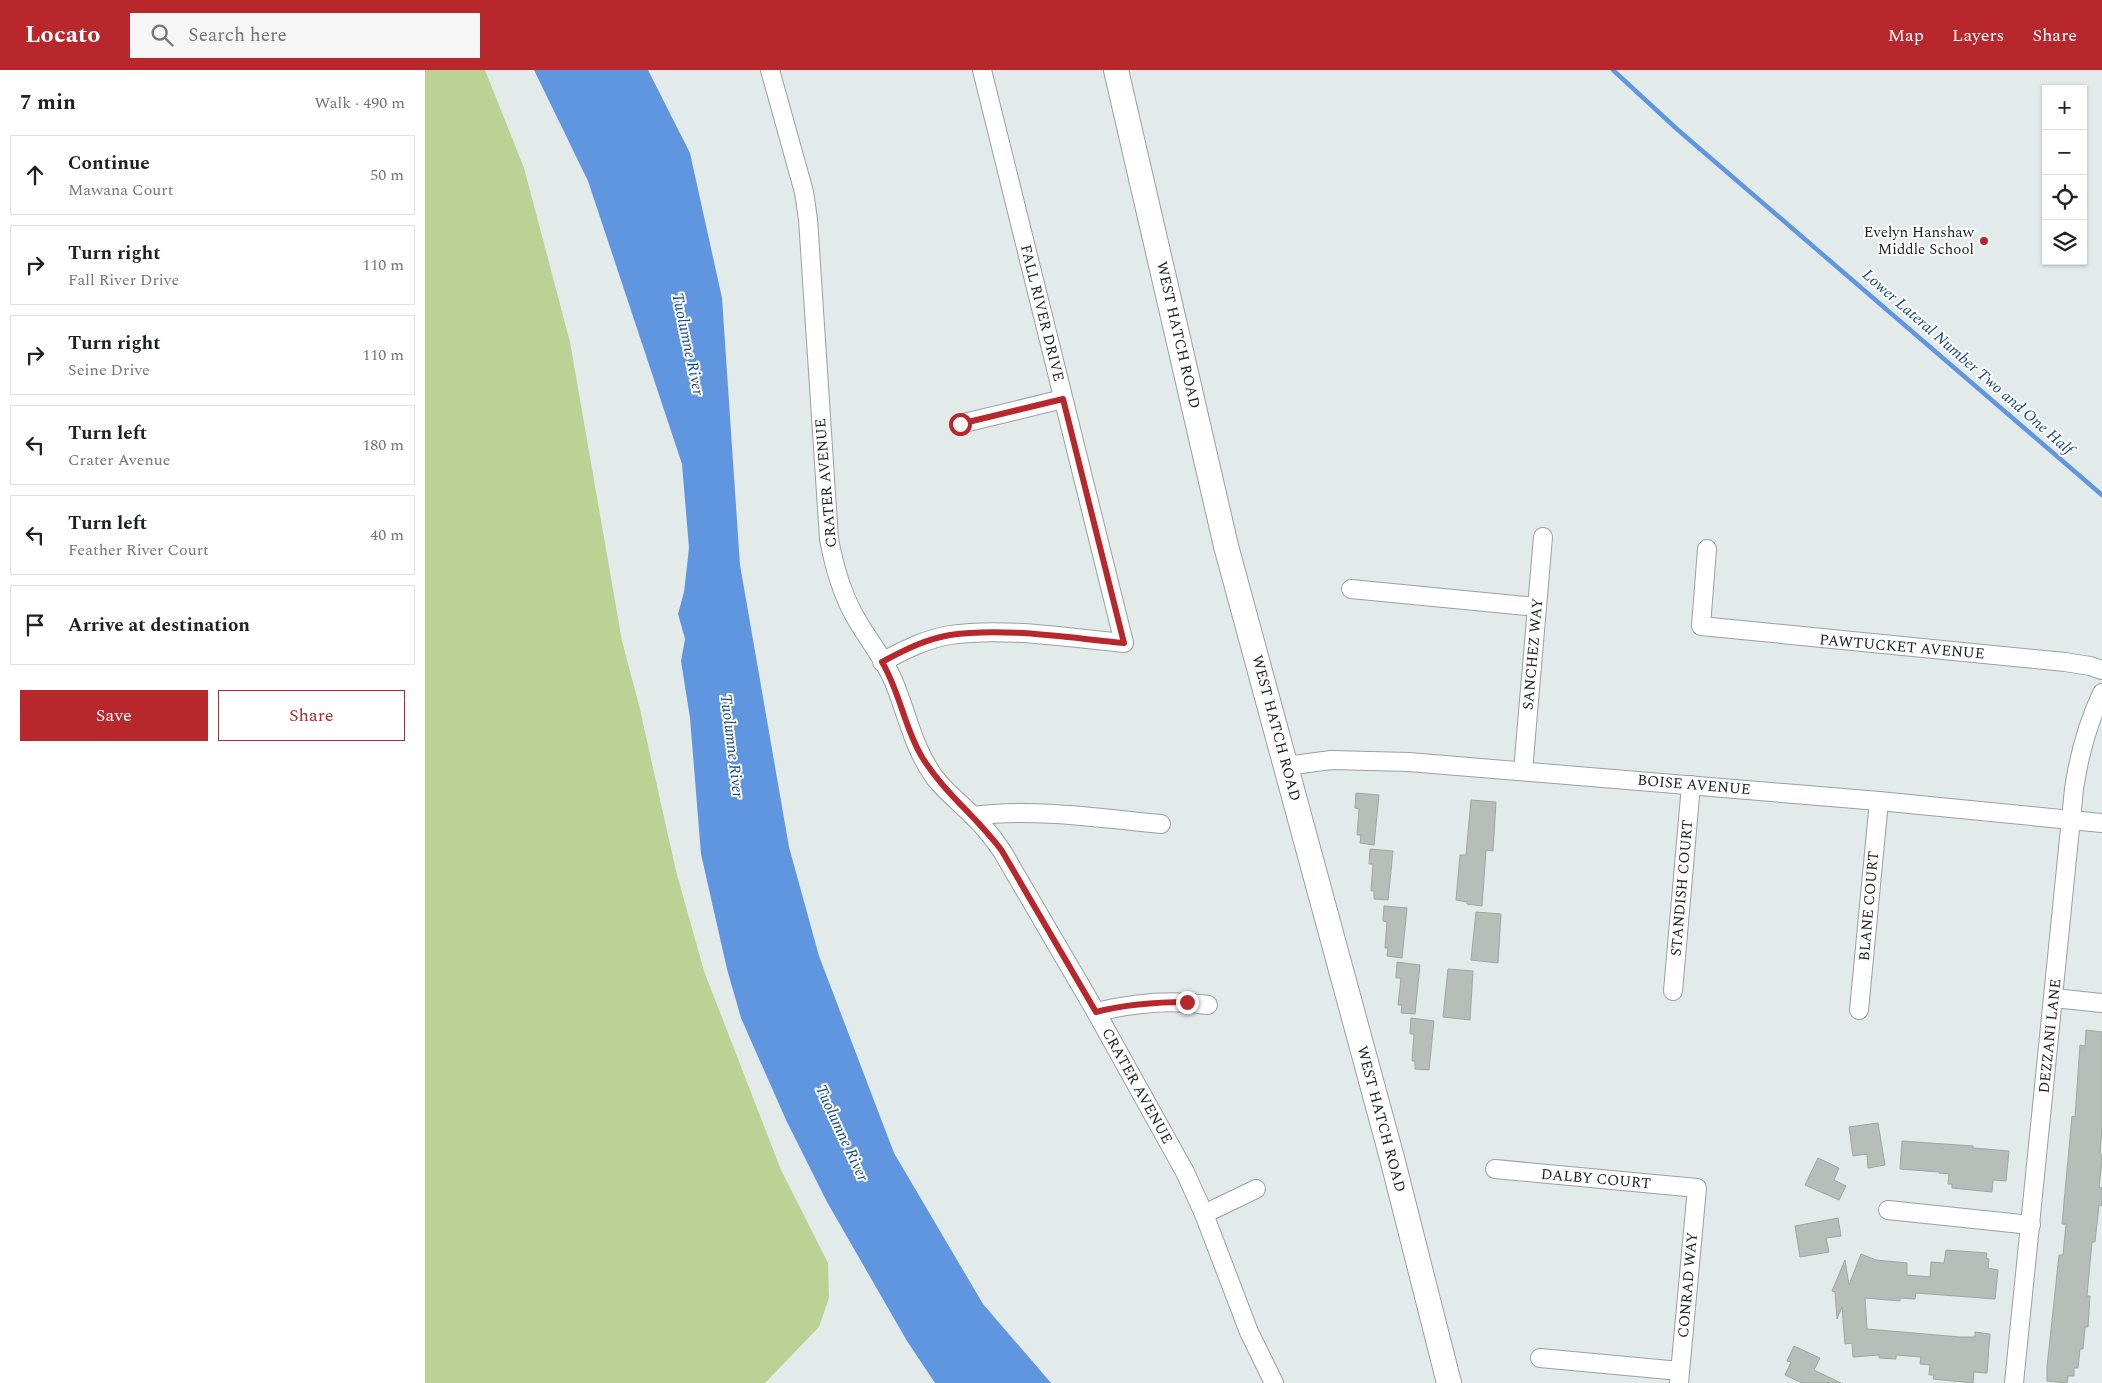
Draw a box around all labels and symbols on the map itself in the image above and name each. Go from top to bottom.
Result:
place label: Evelyn Hanshaw Middle School [1864,221,1975,261]
marker: Evelyn Hanshaw Middle School [1978,235,1990,247]
street label: FALL RIVER DRIVE [1014,242,1070,384]
street label: WEST HATCH ROAD [1150,259,1206,411]
water label: Lower Lateral Number Two and One Half [1857,263,2081,463]
water label: Tuolumne River [665,290,711,398]
route start [949,413,972,436]
street label: CRATER AVENUE [809,417,843,549]
street label: SANCHEZ WAY [1517,597,1549,711]
street label: PAWTUCKET AVENUE [1818,628,1986,666]
street label: WEST HATCH ROAD [1245,652,1307,804]
water label: Tuolumne River [714,693,750,800]
street label: BOISE AVENUE [1636,769,1752,801]
street label: STANDISH COURT [1665,819,1699,957]
street label: BLANE COURT [1853,850,1885,962]
street label: DEZZANI LANE [2033,978,2067,1094]
route end [1176,991,1199,1014]
street label: CRATER AVENUE [1096,1024,1178,1148]
street label: WEST HATCH ROAD [1350,1043,1412,1195]
water label: Tuolumne River [809,1081,875,1186]
street label: DALBY COURT [1540,1163,1652,1195]
street label: CONRAD WAY [1672,1231,1704,1339]

